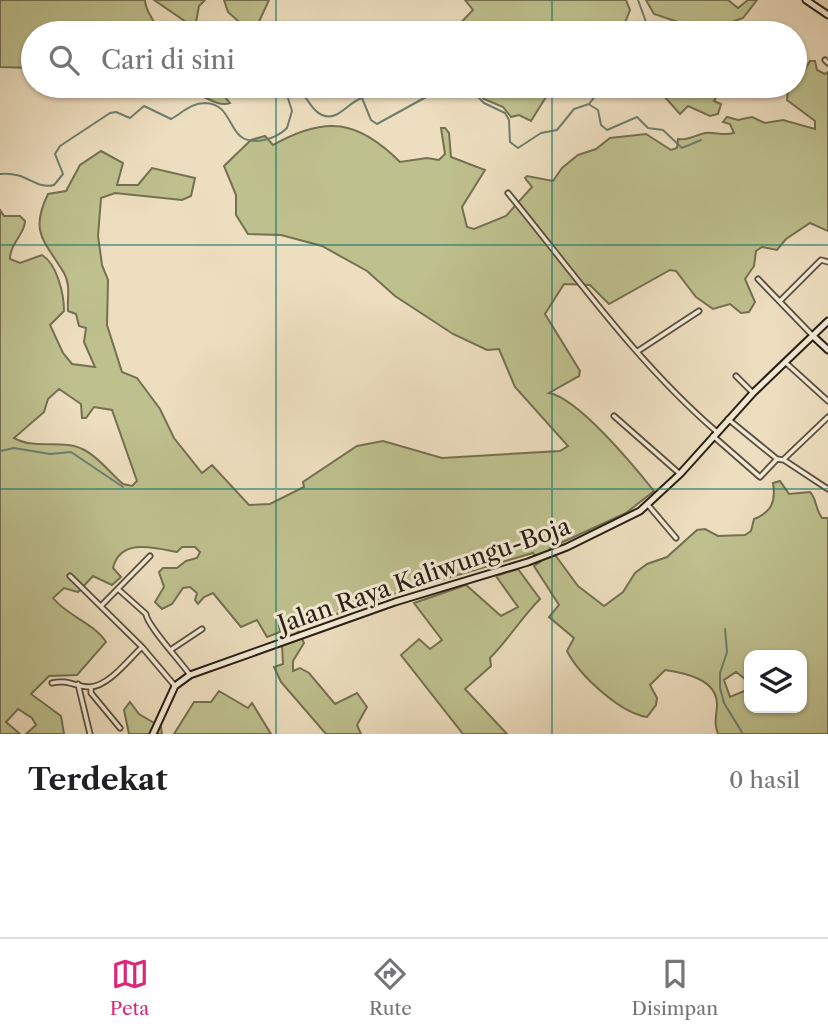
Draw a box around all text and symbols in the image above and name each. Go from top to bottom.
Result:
search box [21,21,807,98]
icon: search [45,41,83,79]
text: Cari di sini [101,44,235,76]
street label: Jalan Raya Kaliwungu-Boja [270,511,574,640]
map controls [744,650,807,713]
button: layers [744,650,807,713]
text: Terdekat [28,761,168,798]
text: 0 hasil [729,766,800,794]
tab: Peta [110,955,149,1020]
tab: Rute [369,955,412,1020]
tab: Disimpan [632,955,718,1020]

